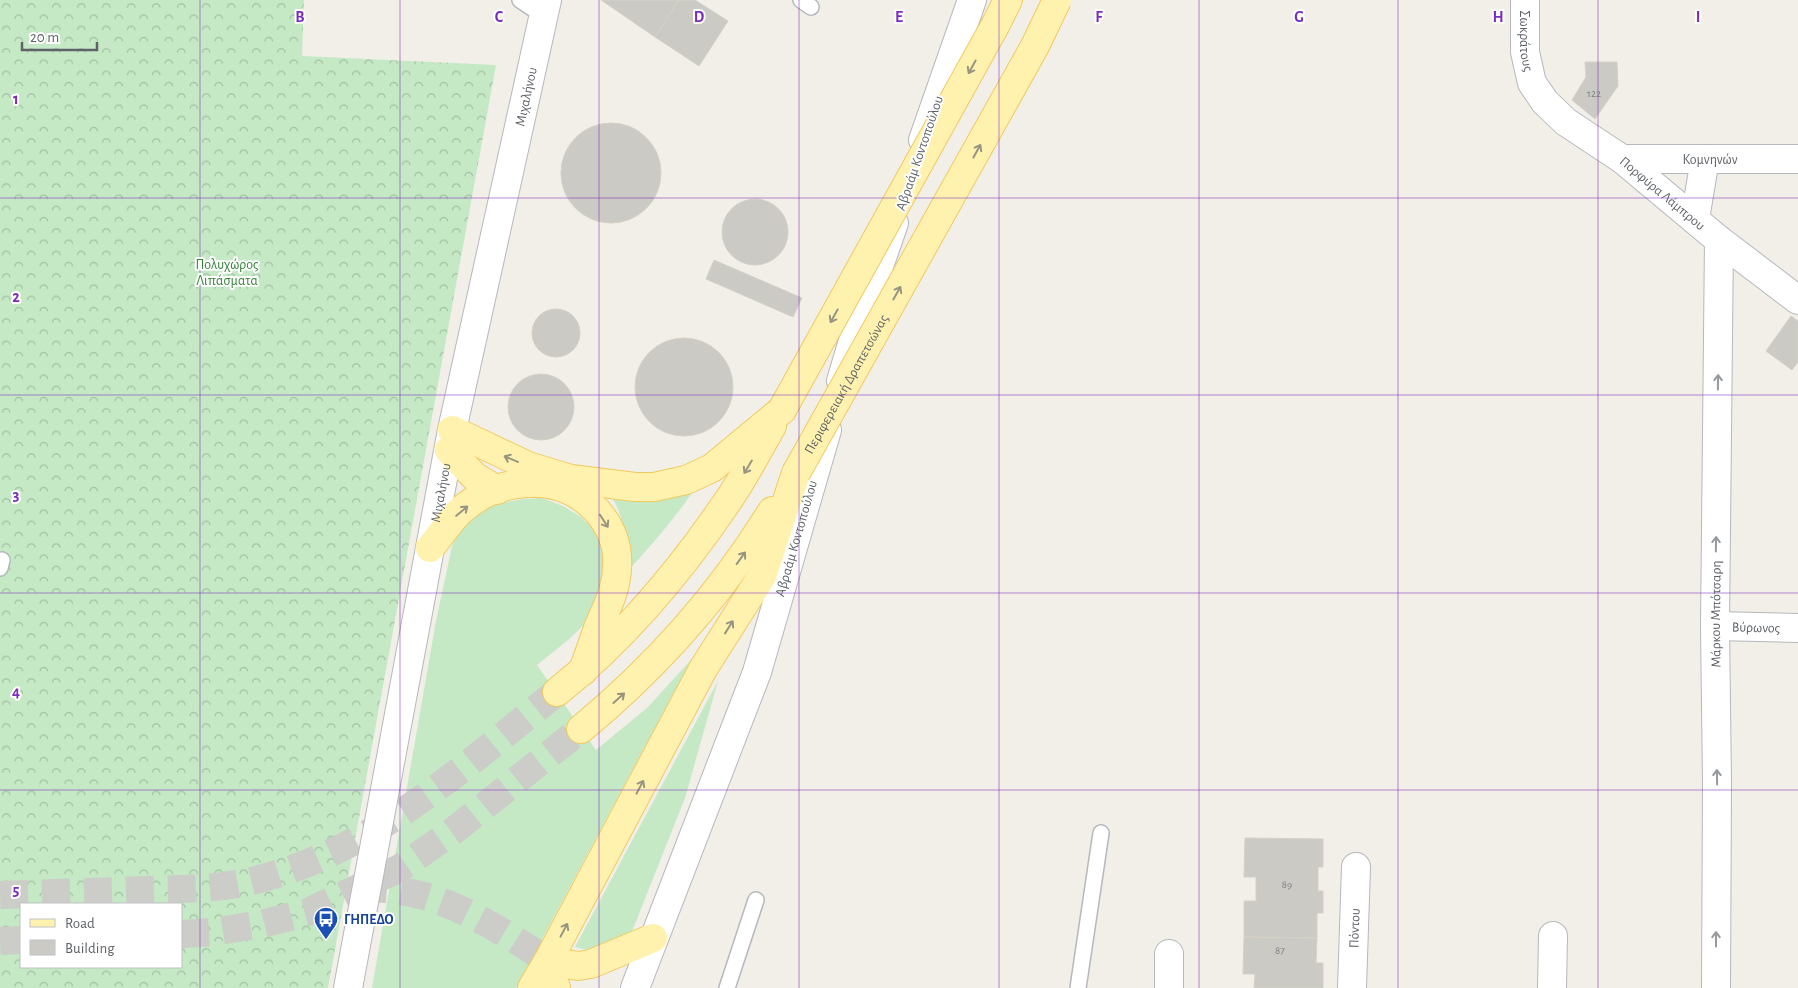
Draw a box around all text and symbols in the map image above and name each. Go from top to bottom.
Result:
text: B [295,9,305,25]
text: C [495,9,504,25]
text: D [694,9,705,25]
text: E [895,9,903,25]
text: F [1095,9,1103,25]
text: G [1294,9,1304,25]
text: H [1492,9,1504,25]
text: I [1696,9,1700,25]
street label: Σωκράτους [1517,10,1535,73]
scale bar [22,20,98,52]
text: 20 m [30,30,59,45]
one-way arrow [967,59,977,74]
street label: Μιχαλήνου [513,66,540,128]
house number: 122 [1587,88,1601,99]
text: 1 [13,91,19,107]
street label: Αβραάμ Κοντοπούλου [894,94,946,212]
one-way arrow [972,145,982,159]
street label: Κομνηνών [1682,153,1738,167]
street label: Πορφύρα Λάμπρου [1617,154,1707,233]
park label: Πολυχώρος Λιπάσματα [196,258,259,288]
one-way arrow [893,287,903,301]
text: 2 [12,289,20,305]
one-way arrow [829,308,838,323]
street label: Περιφερειακή Δραπετσώνας [802,312,891,456]
one-way arrow [1713,374,1723,390]
one-way arrow [504,453,519,463]
one-way arrow [743,459,753,473]
street label: Μιχαλήνου [429,462,454,524]
street label: Αβραάμ Κοντοπούλου [773,479,820,598]
text: 3 [13,487,20,503]
one-way arrow [455,506,468,517]
one-way arrow [599,513,609,527]
one-way arrow [1711,537,1721,553]
one-way arrow [736,551,746,565]
street label: Μάρκου Μπότσαρη [1709,560,1724,668]
street label: Βύρωνος [1732,620,1781,636]
one-way arrow [725,621,735,635]
text: 4 [12,684,20,700]
one-way arrow [612,692,625,703]
one-way arrow [1712,769,1722,786]
one-way arrow [636,780,646,794]
house number: 89 [1282,879,1292,890]
text: 5 [13,882,20,898]
legend [20,903,182,968]
bus stop icon: ΓΗΠΕΔΟ [313,906,339,940]
street label: Πόντου [1347,908,1363,948]
place label: ΓΗΠΕΔΟ [344,913,394,927]
text: Road [65,916,95,931]
one-way arrow [559,923,569,938]
one-way arrow [1711,932,1721,948]
text: Building [65,941,115,956]
house number: 87 [1275,945,1285,956]

